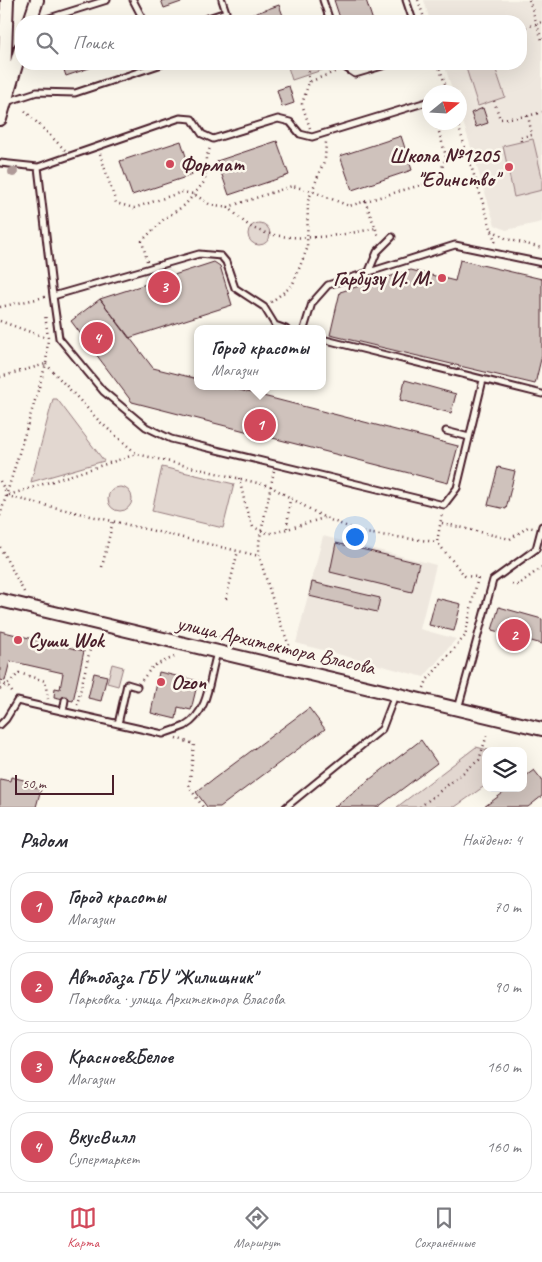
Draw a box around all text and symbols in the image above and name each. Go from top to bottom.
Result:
search box [15,15,527,70]
icon: search [33,29,61,57]
text: Поиск [73,31,113,55]
north arrow [422,85,467,130]
place label: Школа №1205 "Единство" [389,142,504,192]
place label: Формат [180,151,246,177]
marker: Формат [164,158,176,170]
marker: Школа №1205 "Единство" [503,161,515,173]
place label: Гарбузу И. М. [333,265,433,292]
pin: 3 [148,268,180,306]
marker: Гарбузу И. М. [436,272,448,284]
pin: 4 [81,319,113,357]
popup [194,325,326,390]
text: Город красоты [211,336,309,360]
text: Магазин [211,360,258,380]
pin: 1 [244,406,276,444]
your location [342,524,368,550]
street label: улица Архитектора Власова [172,609,379,681]
pin: 2 [498,616,530,654]
place label: Суши Wok [28,627,106,653]
marker: Суши Wok [12,634,24,646]
place label: Ozon [171,669,206,695]
marker: Ozon [155,676,167,688]
map controls [482,747,527,792]
button: layers [482,747,527,792]
scale bar [15,772,114,795]
text: 50 m [22,775,46,792]
text: Рядом [20,827,67,853]
text: Найдено: 4 [462,830,522,850]
text: Город красоты [68,885,166,909]
text: 1 [33,897,41,917]
text: 70 m [494,897,521,917]
text: Магазин [68,909,115,929]
text: Автобаза ГБУ "Жилищник" [68,965,257,989]
text: 2 [33,977,41,997]
text: 90 m [494,977,521,997]
text: Парковка · улица Архитектора Власова [68,989,285,1009]
text: Красное&Белое [68,1045,173,1069]
text: 3 [33,1057,41,1077]
text: 160 m [487,1057,521,1077]
text: Магазин [68,1069,115,1089]
text: ВкусВилл [68,1125,134,1149]
text: 4 [33,1137,41,1157]
text: 160 m [487,1137,521,1157]
text: Супермаркет [68,1149,139,1169]
tab: Карта [67,1204,99,1251]
tab: Маршрут [234,1204,280,1251]
tab: Сохранённые [414,1204,475,1251]

